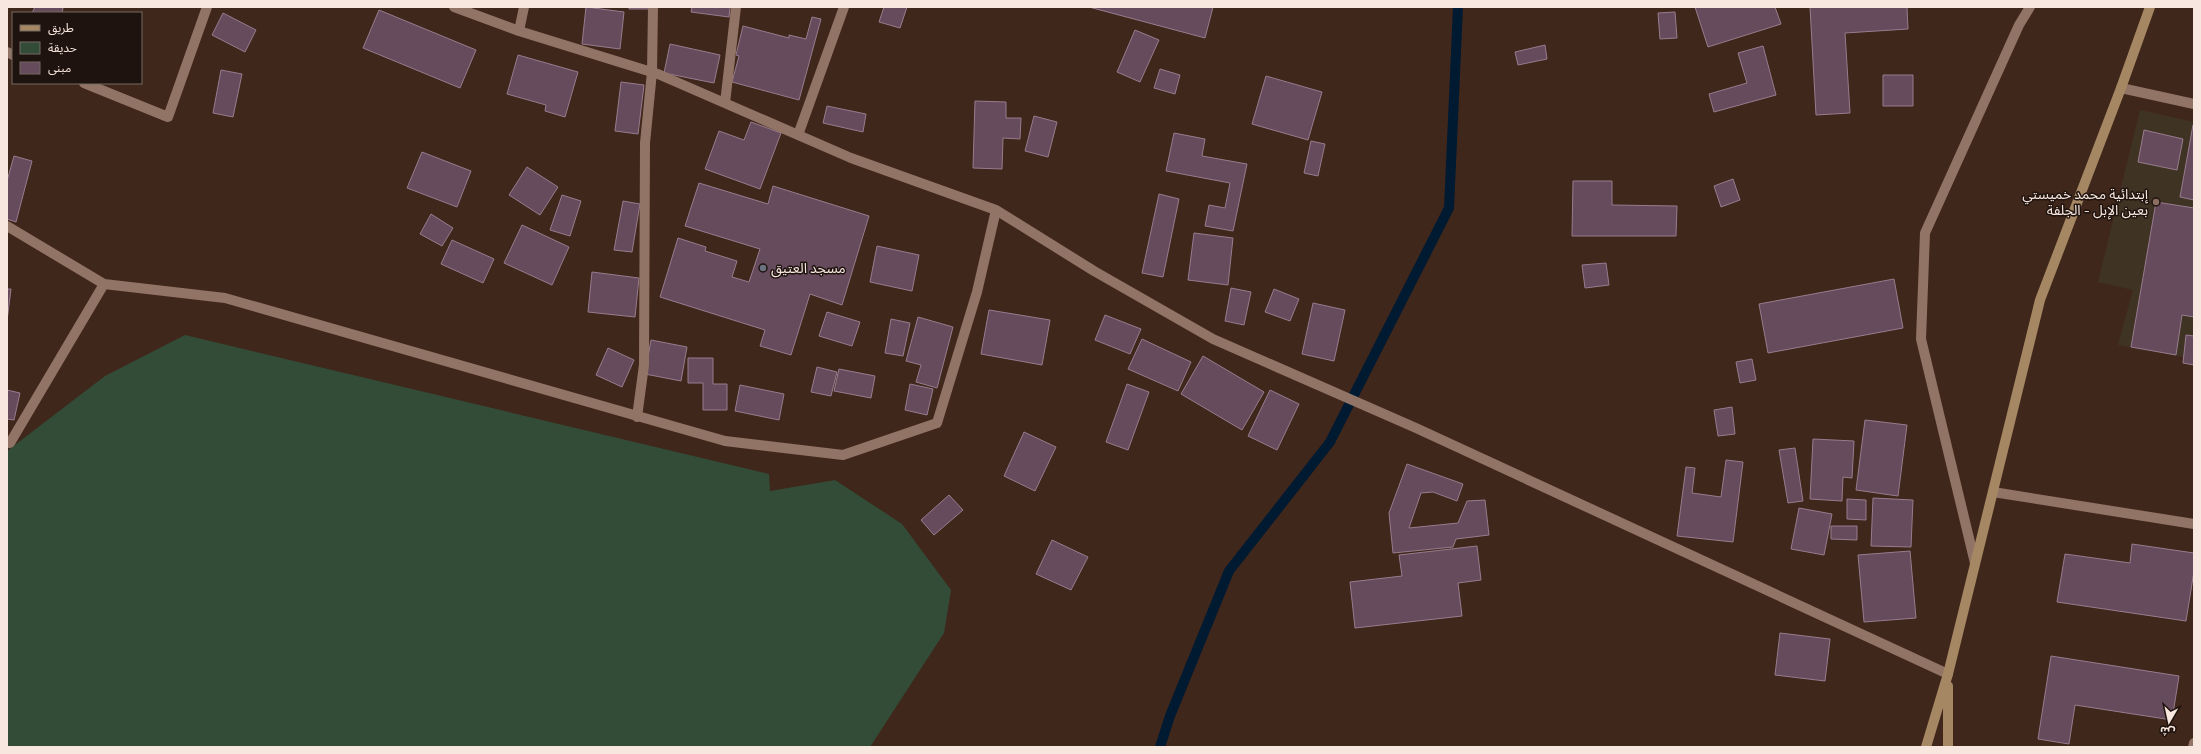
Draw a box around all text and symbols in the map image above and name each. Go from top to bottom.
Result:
legend [12,12,142,84]
text: طريق [48,18,74,37]
text: حديقة [48,38,77,57]
text: مبنى [48,58,71,77]
place label: إبتدائية محمد خميستي بعين الإبل - الجلفة [2022,183,2149,220]
marker: إبتدائية محمد خميستي بعين الإبل - الجلفة [2151,197,2161,207]
place label: مسجد العتيق [771,257,846,278]
marker: مسجد العتيق [758,263,768,273]
north arrow [2149,702,2189,742]
text: ش [2159,723,2176,741]

